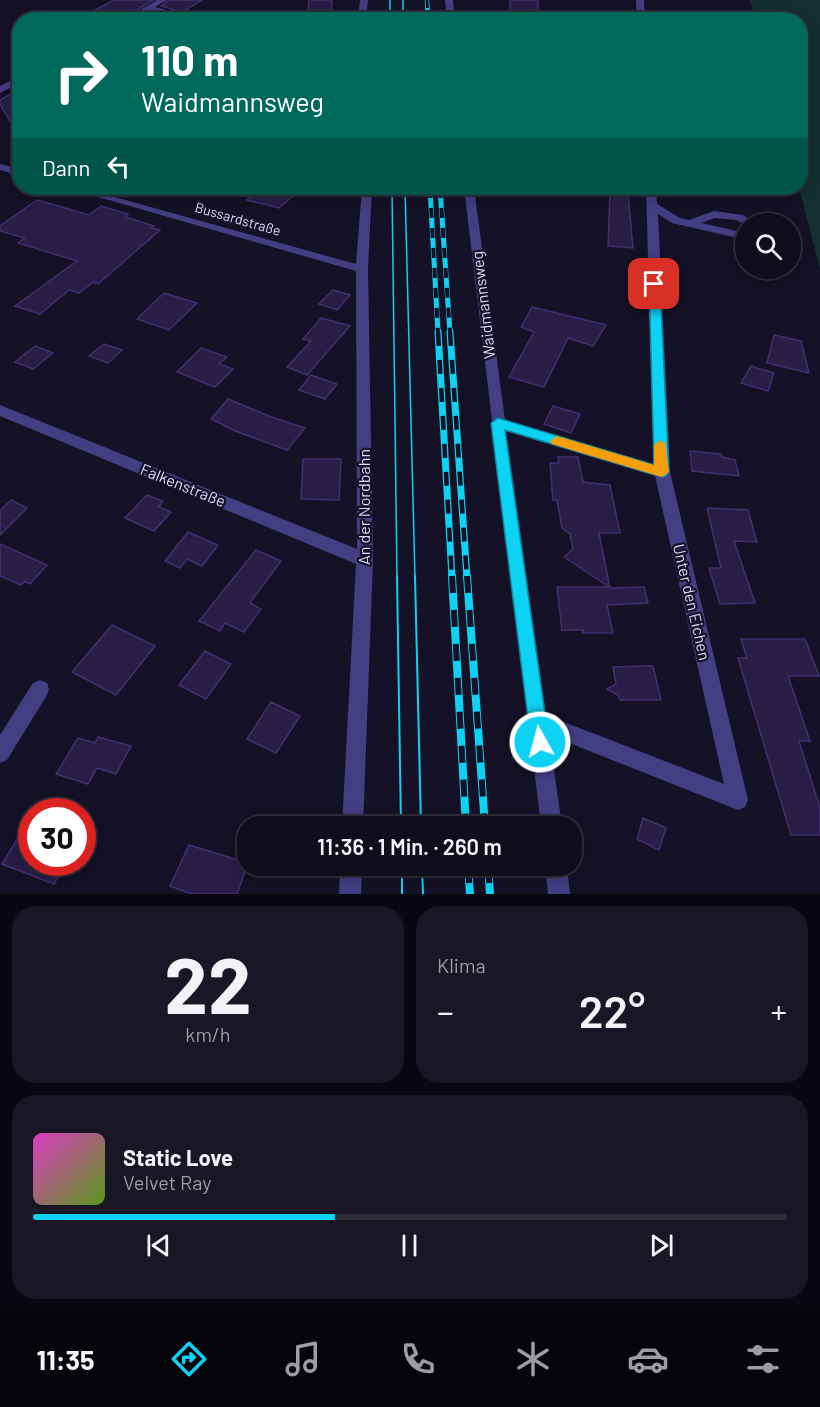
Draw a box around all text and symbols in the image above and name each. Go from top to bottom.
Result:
text: 110 m [141,34,238,84]
icon: right [42,36,120,114]
text: Waidmannsweg [141,85,324,117]
icon: left [102,150,135,183]
text: Dann [42,154,90,180]
street label: Bussardstraße [193,198,283,239]
map controls [735,213,801,279]
button: search [735,213,801,279]
street label: Waidmannsweg [466,250,499,360]
pin [628,258,679,309]
icon: arrive [637,267,670,300]
street label: An der Nordbahn [354,449,373,565]
street label: Falkenstraße [138,459,229,510]
street label: Unter den Eichen [670,542,715,662]
position arrow [508,710,572,774]
speed limit sign: 30 [18,798,96,876]
text: 11:36 · 1 Min. · 260 m [317,833,502,859]
text: 22 [164,936,252,1030]
text: Klima [437,953,486,977]
text: 22° [579,983,645,1037]
text: − [437,991,454,1031]
text: + [770,991,787,1031]
text: km/h [185,1022,231,1046]
text: Static Love [123,1144,233,1170]
text: Velvet Ray [123,1170,212,1194]
icon: previous [142,1229,175,1262]
icon: pause [393,1229,426,1262]
icon: next [645,1229,678,1262]
icon: directions [168,1338,210,1380]
icon: music [282,1338,324,1380]
icon: phone [397,1338,439,1380]
icon: climate [512,1338,554,1380]
icon: car [627,1338,669,1380]
icon: filters [742,1338,784,1380]
text: 11:35 [36,1343,95,1375]

